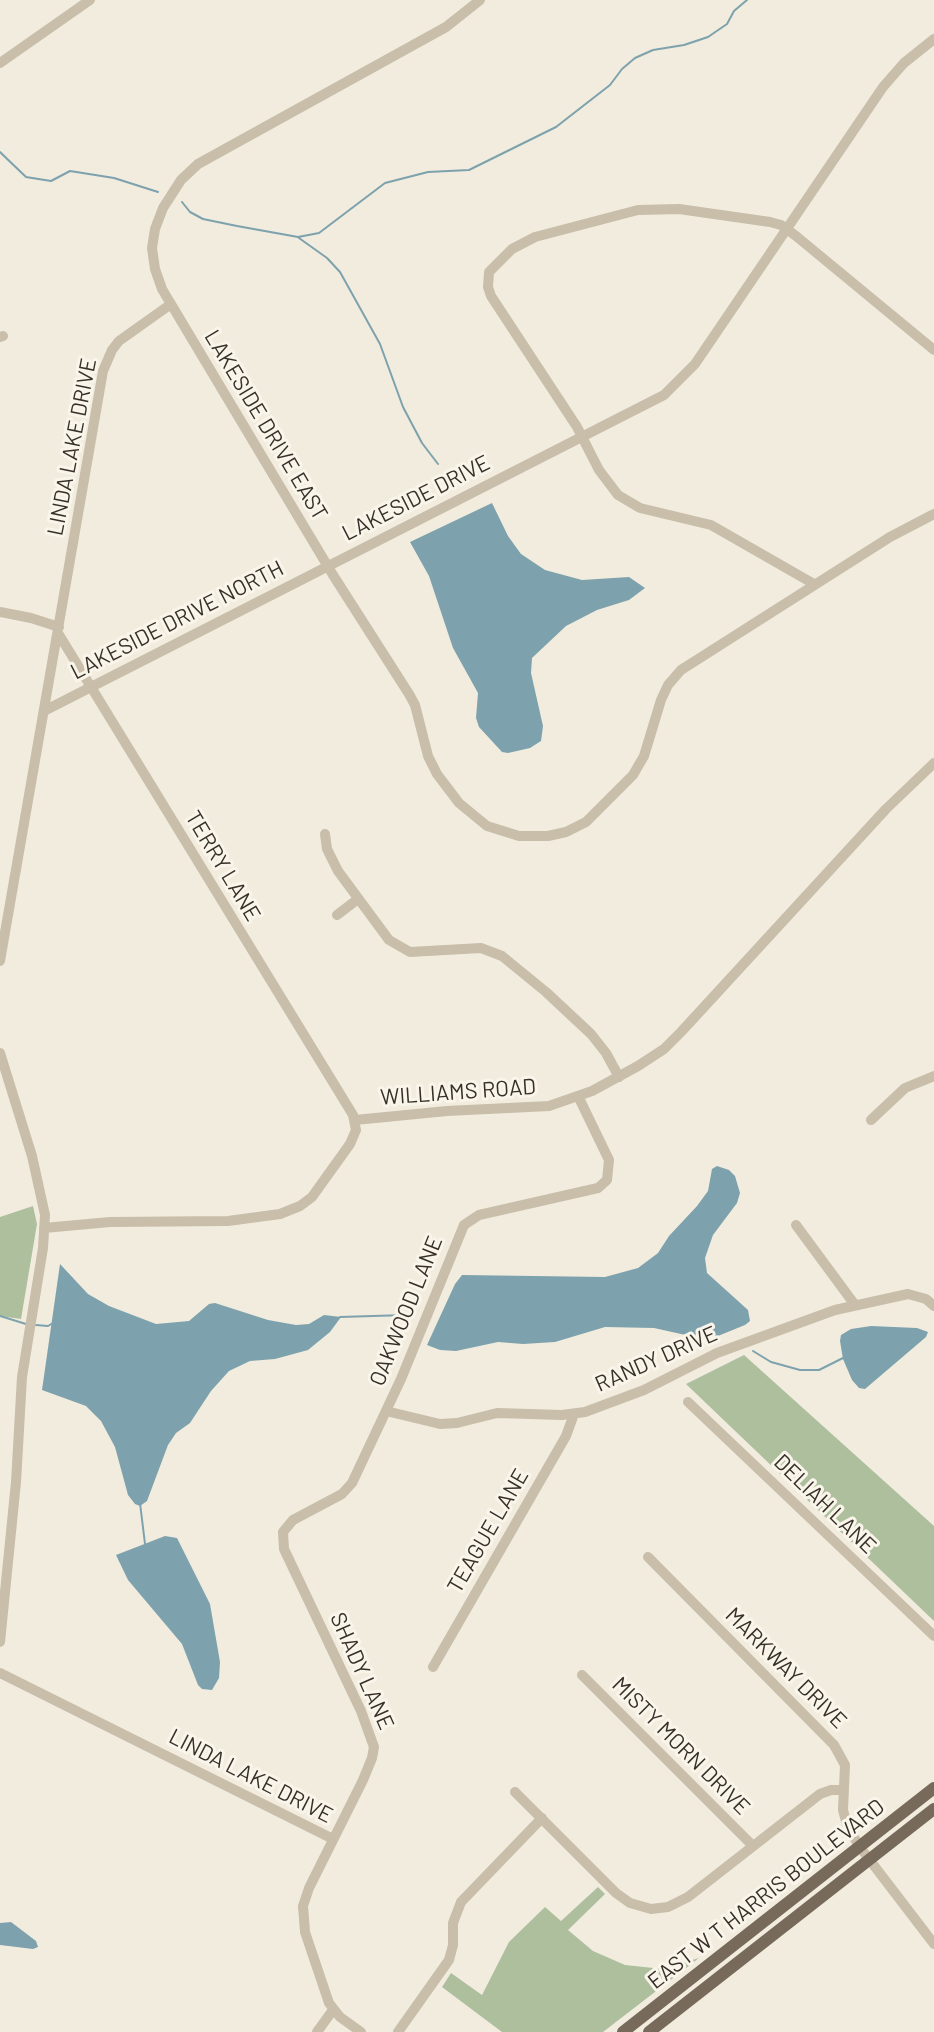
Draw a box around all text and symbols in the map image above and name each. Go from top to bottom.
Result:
street label: LAKESIDE DRIVE EAST [199,325,333,525]
street label: LINDA LAKE DRIVE [42,356,102,538]
street label: LAKESIDE DRIVE [338,449,494,547]
street label: LAKESIDE DRIVE NORTH [66,555,288,685]
street label: TERRY LANE [180,806,266,926]
street label: WILLIAMS ROAD [379,1073,537,1111]
street label: OAKWOOD LANE [364,1232,448,1390]
street label: RANDY DRIVE [591,1320,721,1398]
street label: DELIAH LANE [768,1449,882,1559]
street label: TEAGUE LANE [442,1464,534,1598]
street label: MARKWAY DRIVE [720,1602,852,1734]
street label: SHADY LANE [324,1608,400,1734]
street label: MISTY MORN DRIVE [607,1672,755,1820]
street label: LINDA LAKE DRIVE [165,1723,337,1829]
street label: EAST W T HARRIS BOULEVARD [643,1793,889,1995]

